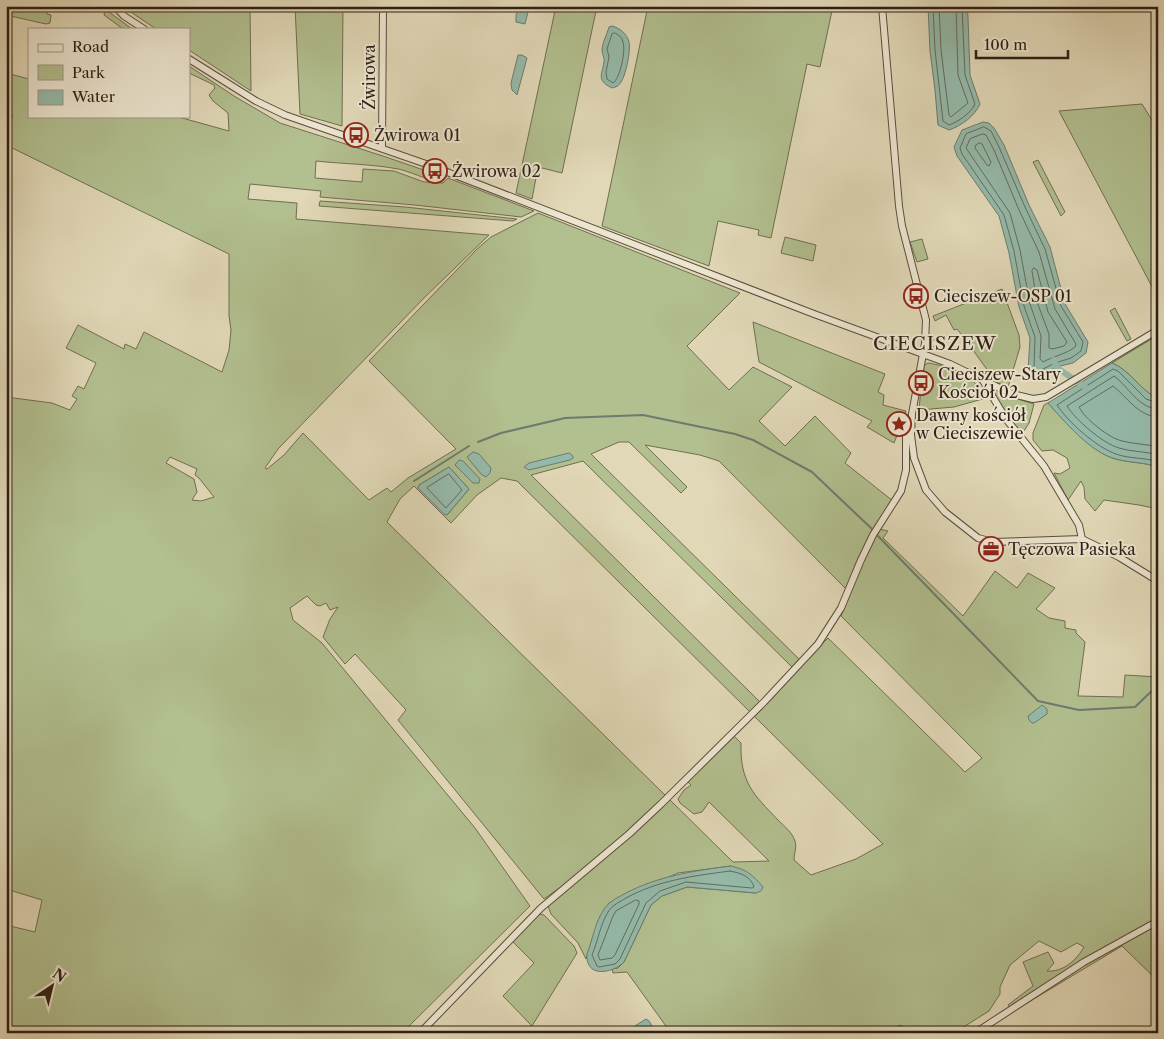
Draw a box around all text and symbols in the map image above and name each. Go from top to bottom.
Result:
legend [28,28,190,118]
scale bar [976,28,1069,60]
text: 100 m [984,35,1027,54]
text: Road [72,37,109,56]
street label: Żwirowa [359,44,379,110]
text: Park [72,63,106,82]
text: Water [71,87,116,106]
bus stop icon: Żwirowa 01 [343,122,369,148]
place label: Żwirowa 01 [374,125,461,145]
bus stop icon: Żwirowa 02 [422,158,448,184]
place label: Żwirowa 02 [452,161,541,181]
bus stop icon: Cieciszew-OSP 01 [903,283,929,309]
place label: Cieciszew-OSP 01 [934,286,1072,306]
district label: CIECISZEW [873,332,997,355]
place label: Cieciszew-Stary Kościół 02 [938,364,1062,402]
bus stop icon: Cieciszew-Stary Kościół 02 [908,370,934,396]
place label: Dawny kościół w Cieciszewie [915,405,1026,443]
place icon: Dawny kościół w Cieciszewie [886,411,912,437]
office icon: Tęczowa Pasieka [978,536,1004,562]
place label: Tęczowa Pasieka [1008,539,1136,559]
north arrow [28,962,78,1012]
text: N [49,964,70,986]

